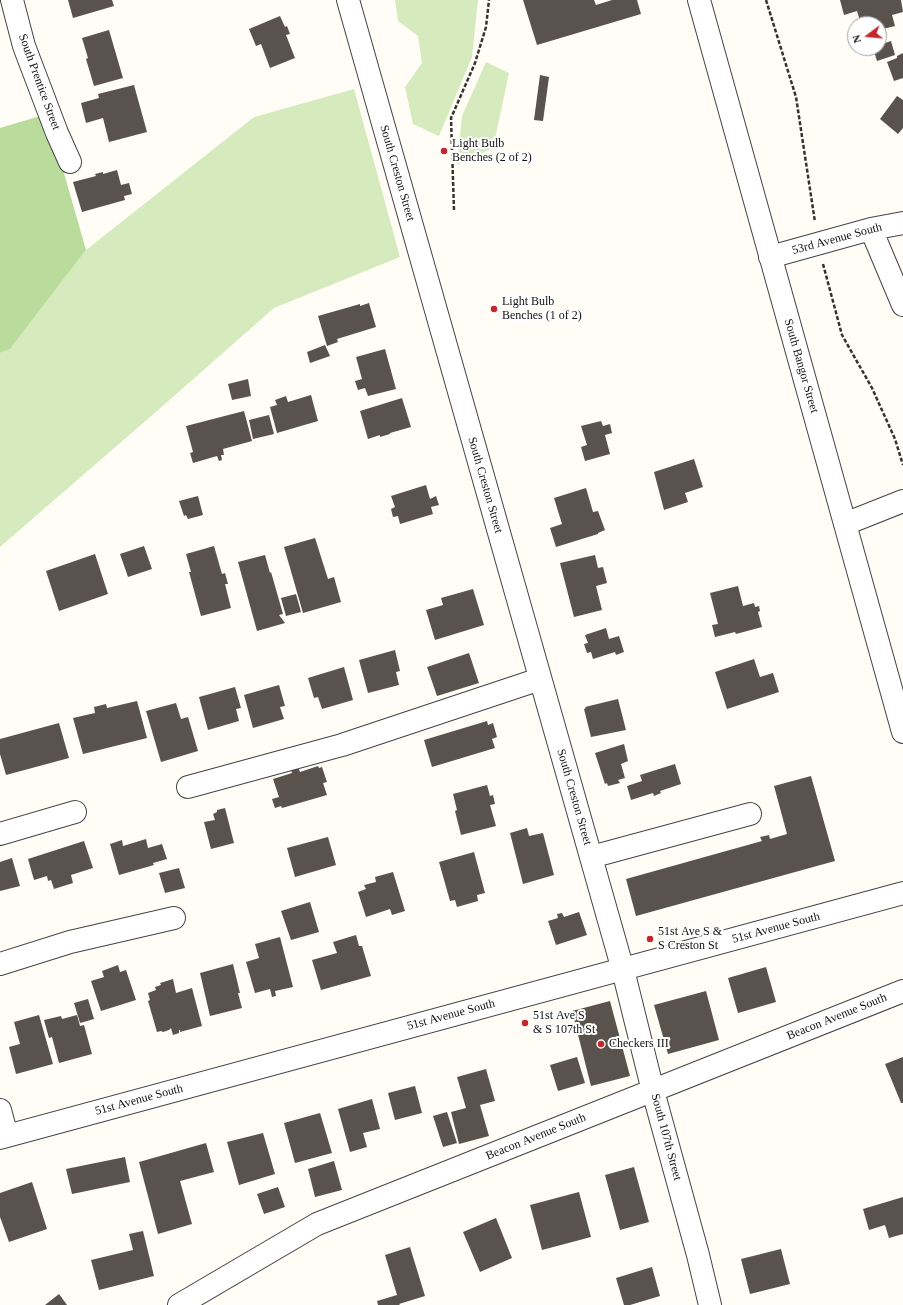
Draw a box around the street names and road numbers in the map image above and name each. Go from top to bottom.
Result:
street label: South Prentice Street [15,32,63,132]
street label: South Creston Street [376,123,418,223]
street label: 53rd Avenue South [790,220,884,258]
street label: South Bangor Street [781,317,821,415]
street label: South Creston Street [464,435,506,535]
street label: South Creston Street [553,747,595,847]
street label: 51st Avenue South [730,909,822,947]
street label: Beacon Avenue South [785,990,889,1044]
street label: 51st Avenue South [405,996,497,1034]
street label: 51st Avenue South [93,1081,185,1119]
street label: South 107th Street [647,1092,685,1182]
street label: Beacon Avenue South [484,1110,588,1164]

